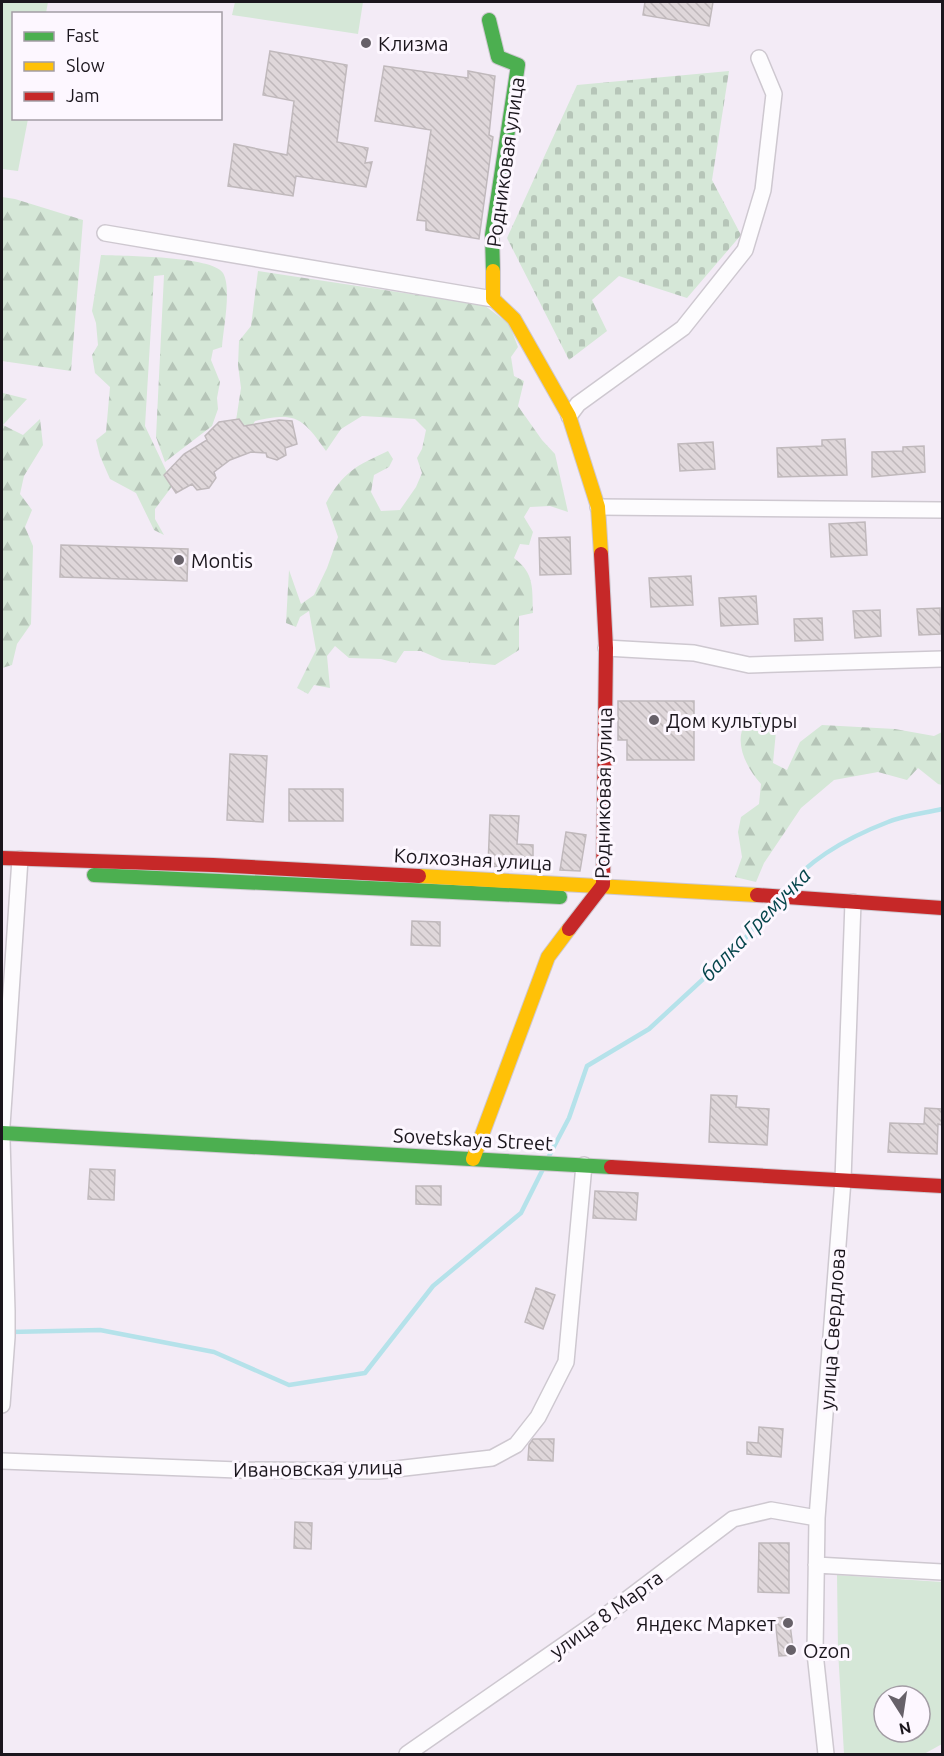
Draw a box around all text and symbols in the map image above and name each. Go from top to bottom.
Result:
legend [12,12,222,120]
text: Fast [66,25,99,45]
place label: Клизма [378,32,449,55]
marker: Клизма [359,36,373,50]
text: Slow [66,55,105,75]
street label: Родниковая улица [482,75,528,249]
text: Jam [66,85,100,105]
place label: Montis [191,549,253,572]
marker: Montis [172,553,186,567]
street label: Родниковая улица [590,707,616,879]
place label: Дом культуры [666,709,797,732]
marker: Дом культуры [647,713,661,727]
street label: Колхозная улица [393,843,553,875]
water label: балка Гремучка [695,862,815,986]
street label: Sovetskaya Street [392,1123,554,1155]
street label: улица Свердлова [815,1247,849,1411]
street label: Ивановская улица [233,1455,403,1481]
street label: улица 8 Марта [545,1565,667,1663]
place label: Яндекс Маркет [636,1612,776,1635]
marker: Яндекс Маркет [781,1616,795,1630]
place label: Ozon [803,1639,851,1662]
marker: Ozon [784,1643,798,1657]
north arrow [872,1684,932,1744]
text: N [897,1719,913,1739]

